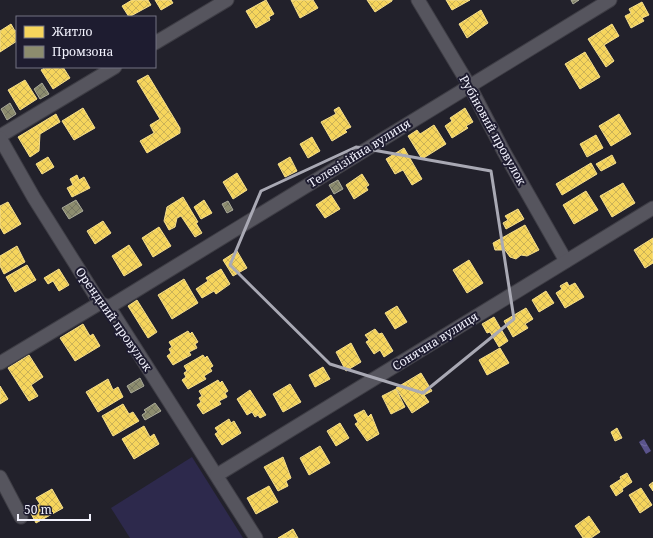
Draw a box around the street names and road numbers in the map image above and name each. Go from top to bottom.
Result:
street label: Рубіновий провулок [456,72,531,189]
street label: Телевізійна вулиця [304,114,414,191]
street label: Орендний провулок [72,264,157,375]
street label: Сонячна вулиця [389,308,481,374]

